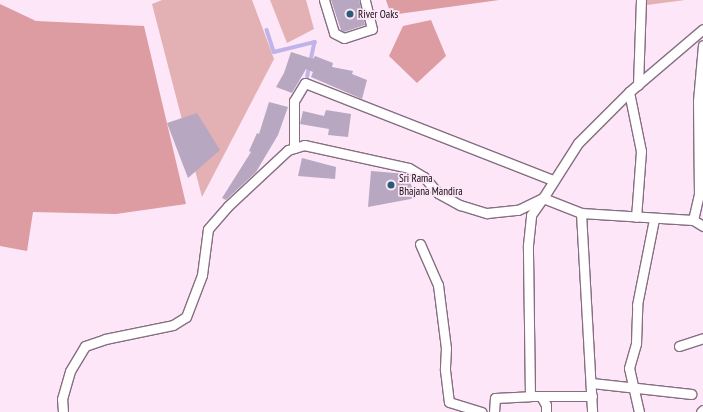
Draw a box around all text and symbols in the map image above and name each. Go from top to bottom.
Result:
place label: River Oaks [358,7,398,21]
marker: River Oaks [345,9,355,19]
place label: Sri Rama Bhajana Mandira [399,172,463,198]
marker: Sri Rama Bhajana Mandira [386,180,396,190]

